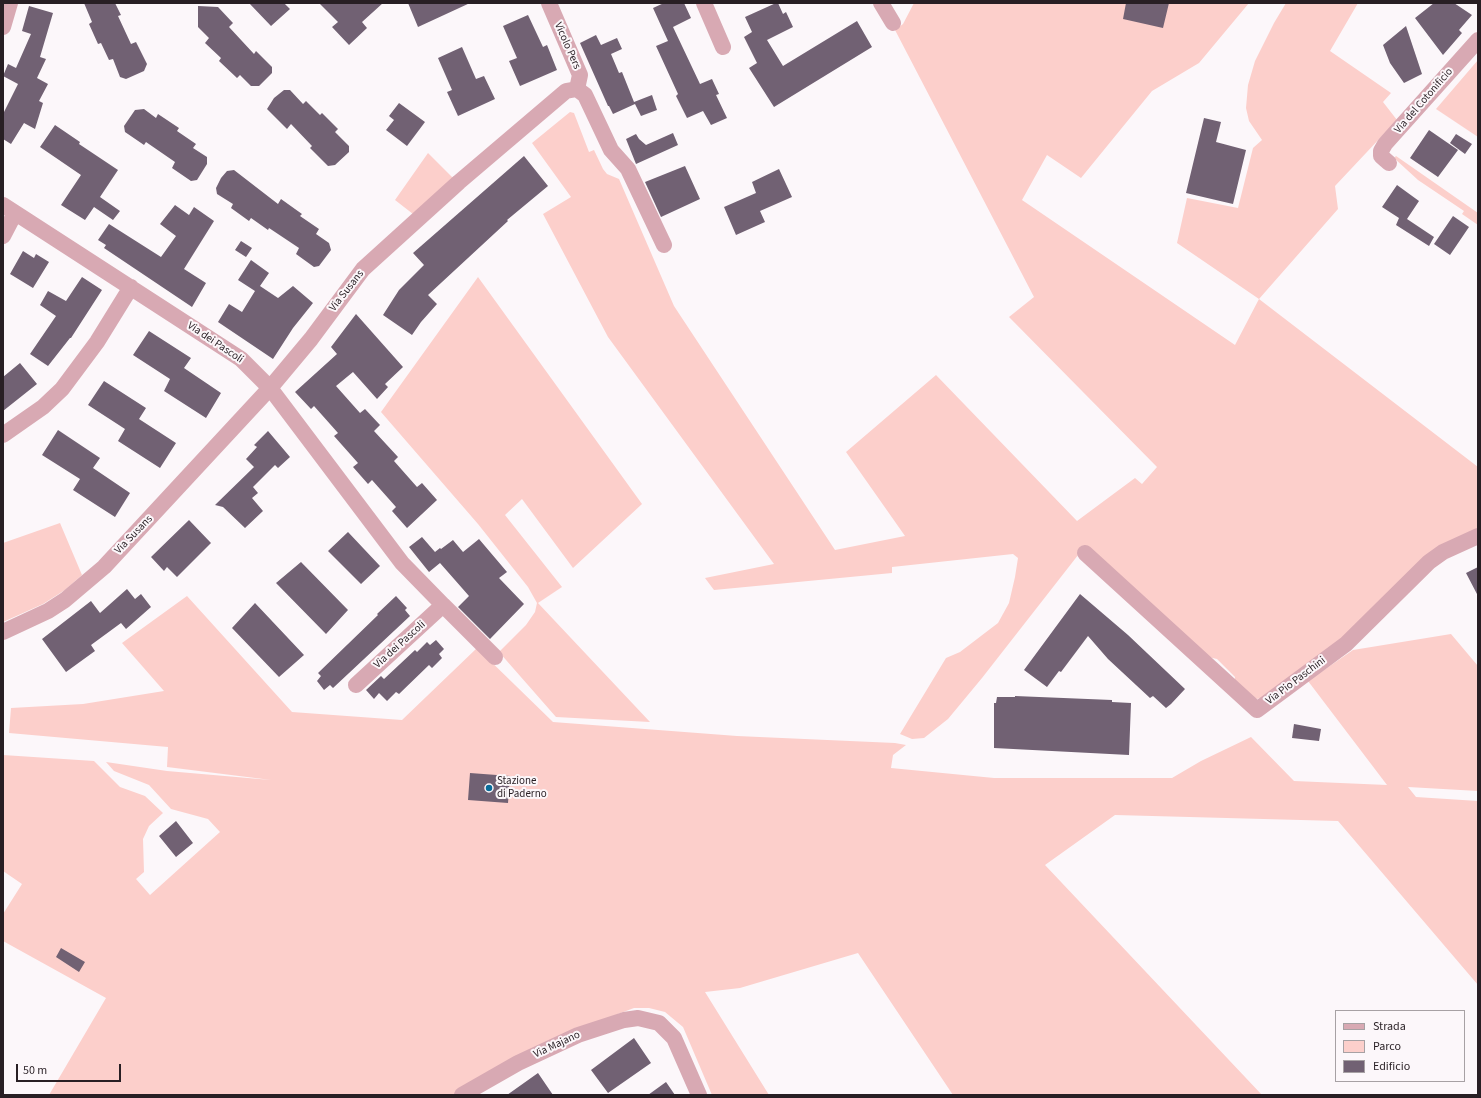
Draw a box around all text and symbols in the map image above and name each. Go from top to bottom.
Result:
street label: Vicolo Pers [551,21,583,71]
street label: Via del Cotonificio [1392,66,1456,136]
street label: Via Susans [327,268,367,314]
street label: Via dei Pascoli [184,319,246,367]
street label: Via Susans [112,513,156,557]
street label: Via dei Pascoli [372,618,428,672]
street label: Via Pio Paschini [1263,654,1329,708]
place label: Stazione di Paderno [497,775,547,801]
marker: Stazione di Paderno [484,783,494,793]
legend [1335,1010,1465,1082]
text: Strada [1373,1018,1406,1035]
street label: Via Majano [532,1028,582,1062]
text: Parco [1373,1038,1401,1055]
scale bar [18,1056,123,1082]
text: Edificio [1373,1058,1410,1075]
text: 50 m [23,1062,47,1079]

